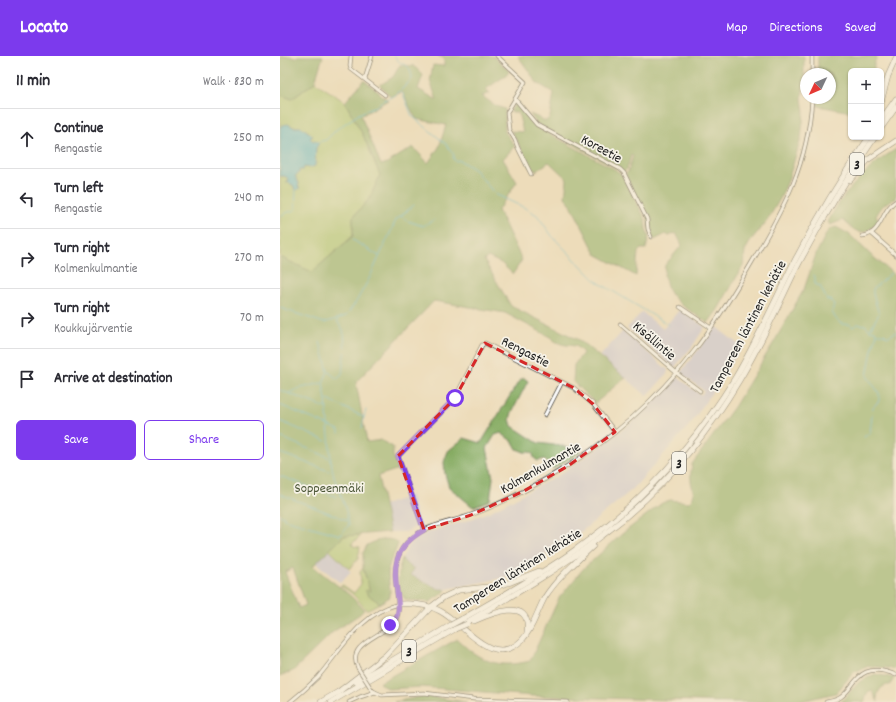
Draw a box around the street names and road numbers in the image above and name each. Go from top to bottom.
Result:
street label: Koreetie [577,130,625,169]
road number: 3 [850,153,864,175]
street label: Tampereen läntinen kehätie [705,257,792,397]
street label: Kisällintie [628,317,680,366]
street label: Rengastie [497,332,553,373]
street label: Kolmenkulmantie [497,438,585,500]
road number: 3 [672,452,686,474]
street label: Tampereen läntinen kehätie [450,524,586,619]
road number: 3 [402,640,416,662]

